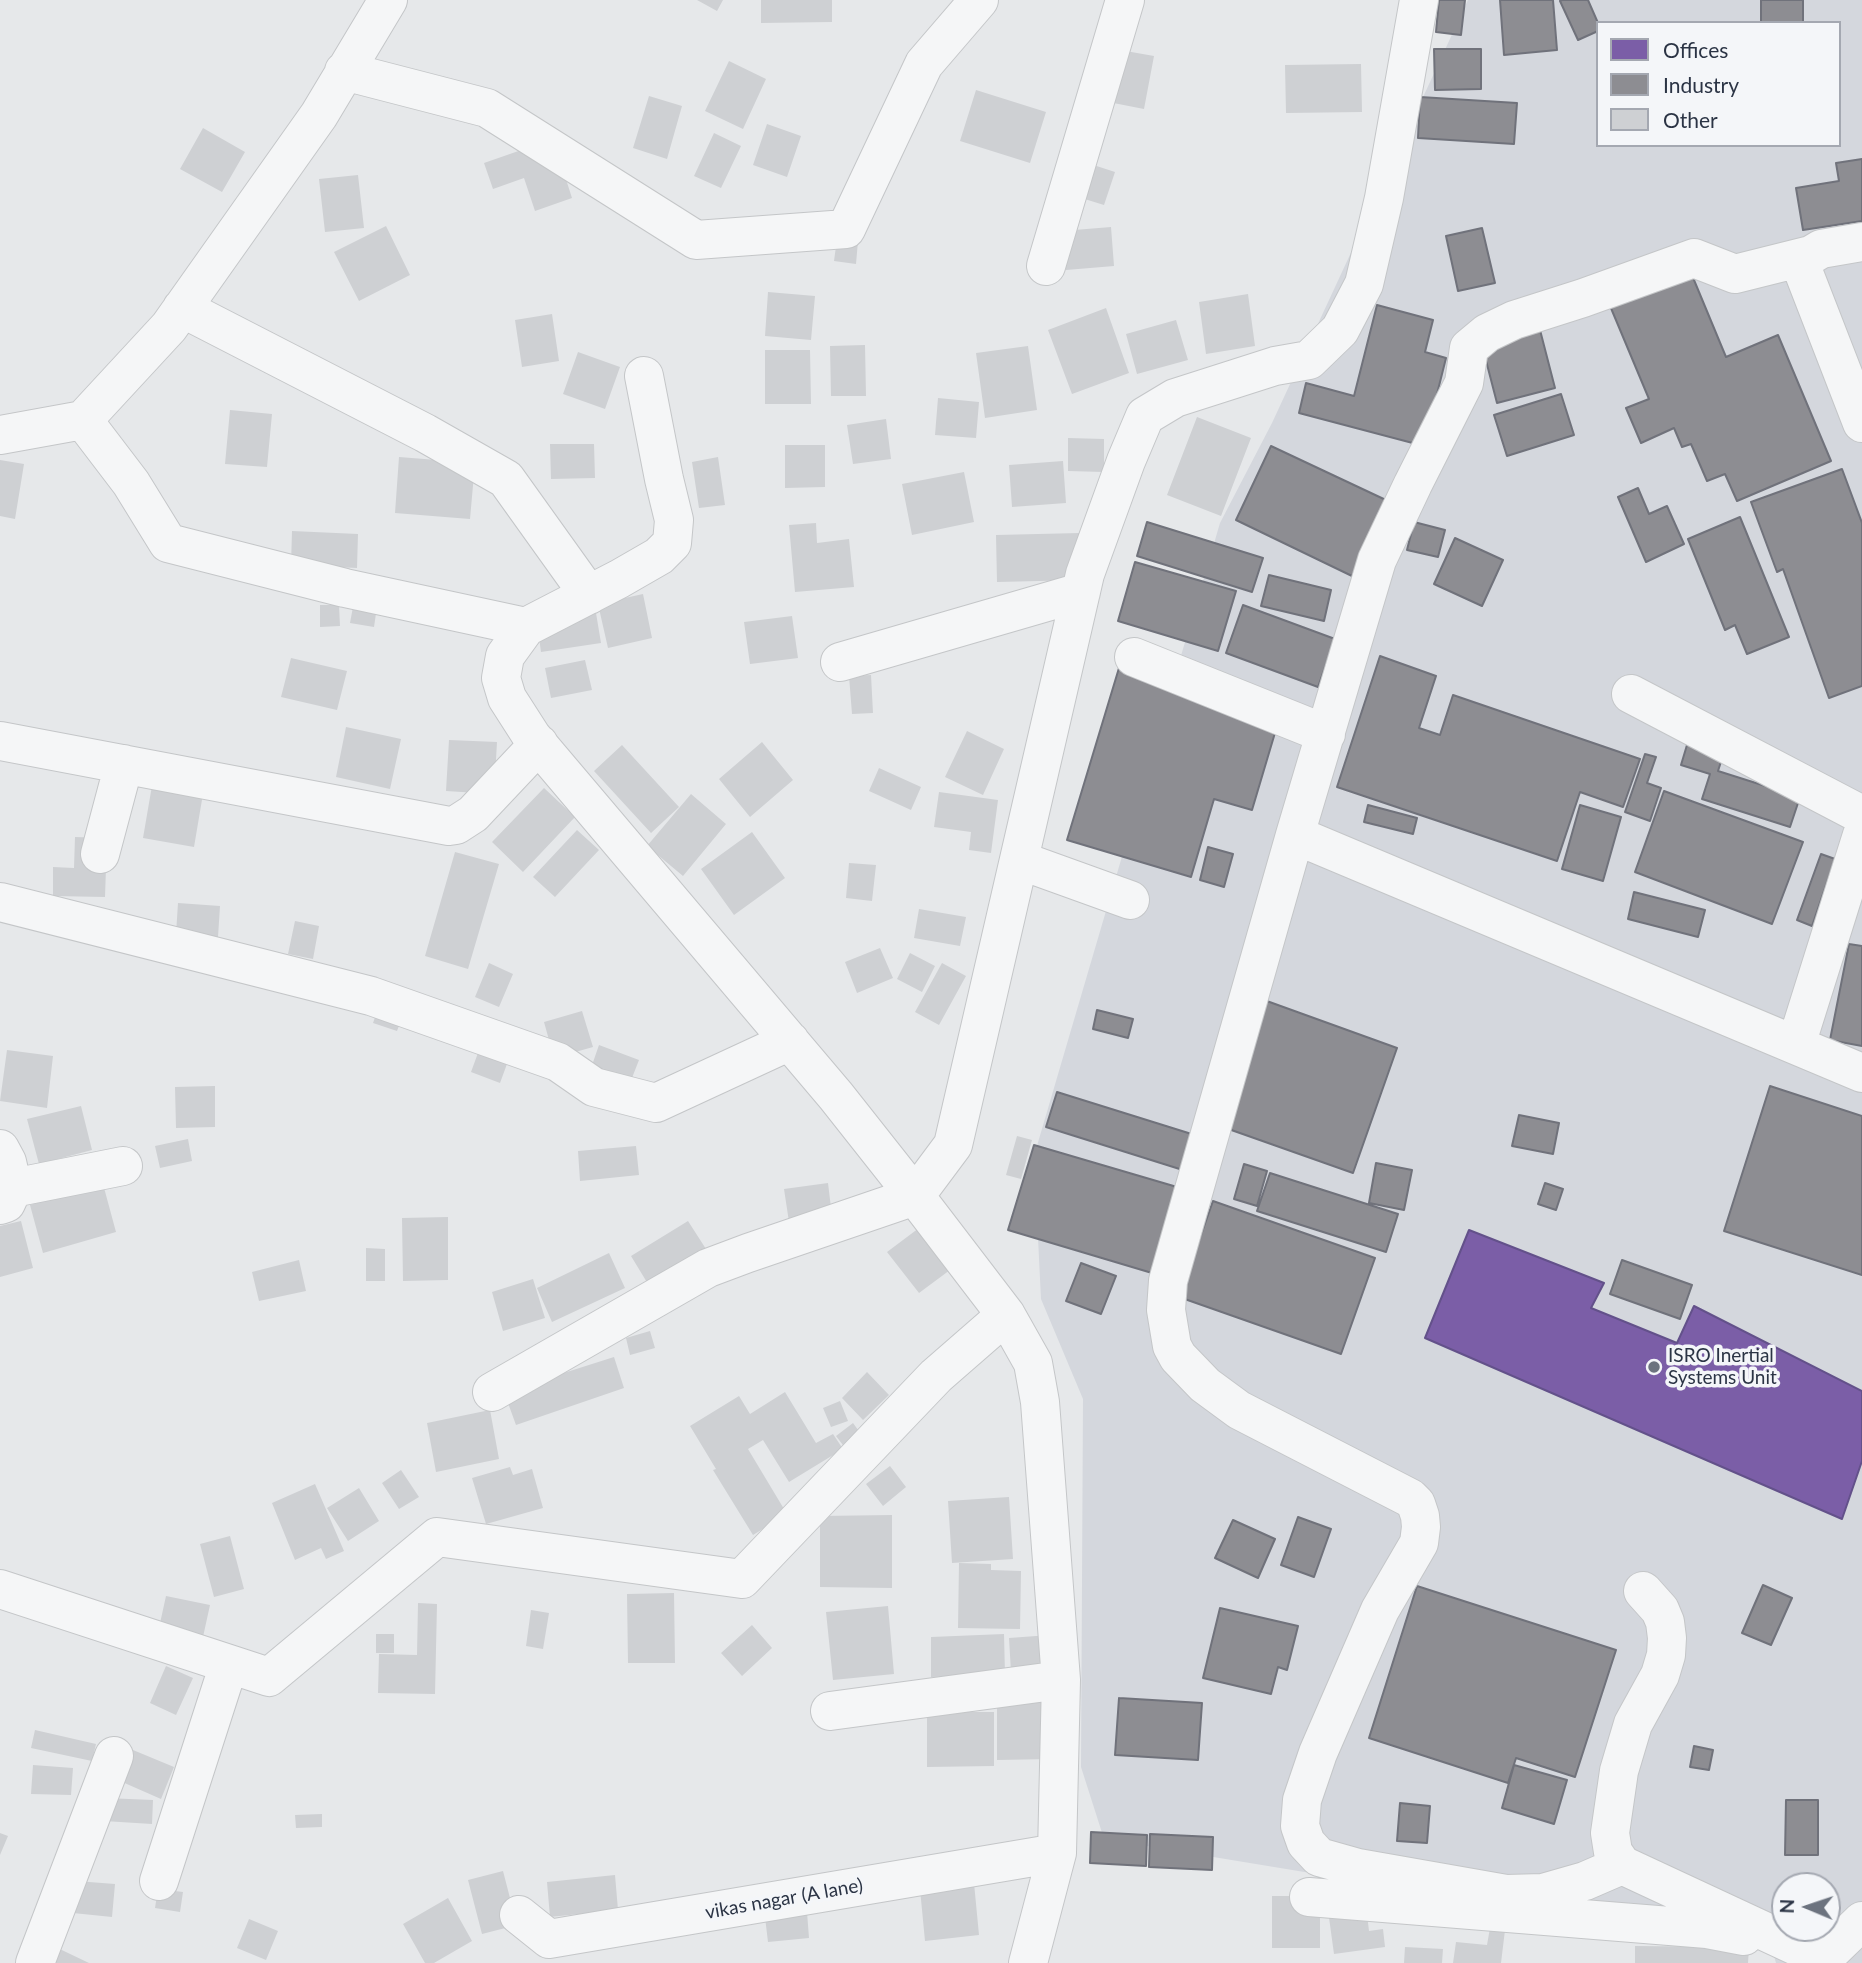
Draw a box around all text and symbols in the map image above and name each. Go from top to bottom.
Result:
legend [1596,21,1841,147]
text: Offices [1663,37,1728,62]
text: Industry [1663,72,1739,97]
text: Other [1663,107,1718,132]
place label: ISRO Inertial Systems Unit [1668,1345,1777,1389]
marker: ISRO Inertial Systems Unit [1646,1359,1662,1375]
north arrow [1771,1872,1841,1942]
street label: vikas nagar (A lane) [703,1874,865,1924]
text: N [1775,1899,1798,1914]

